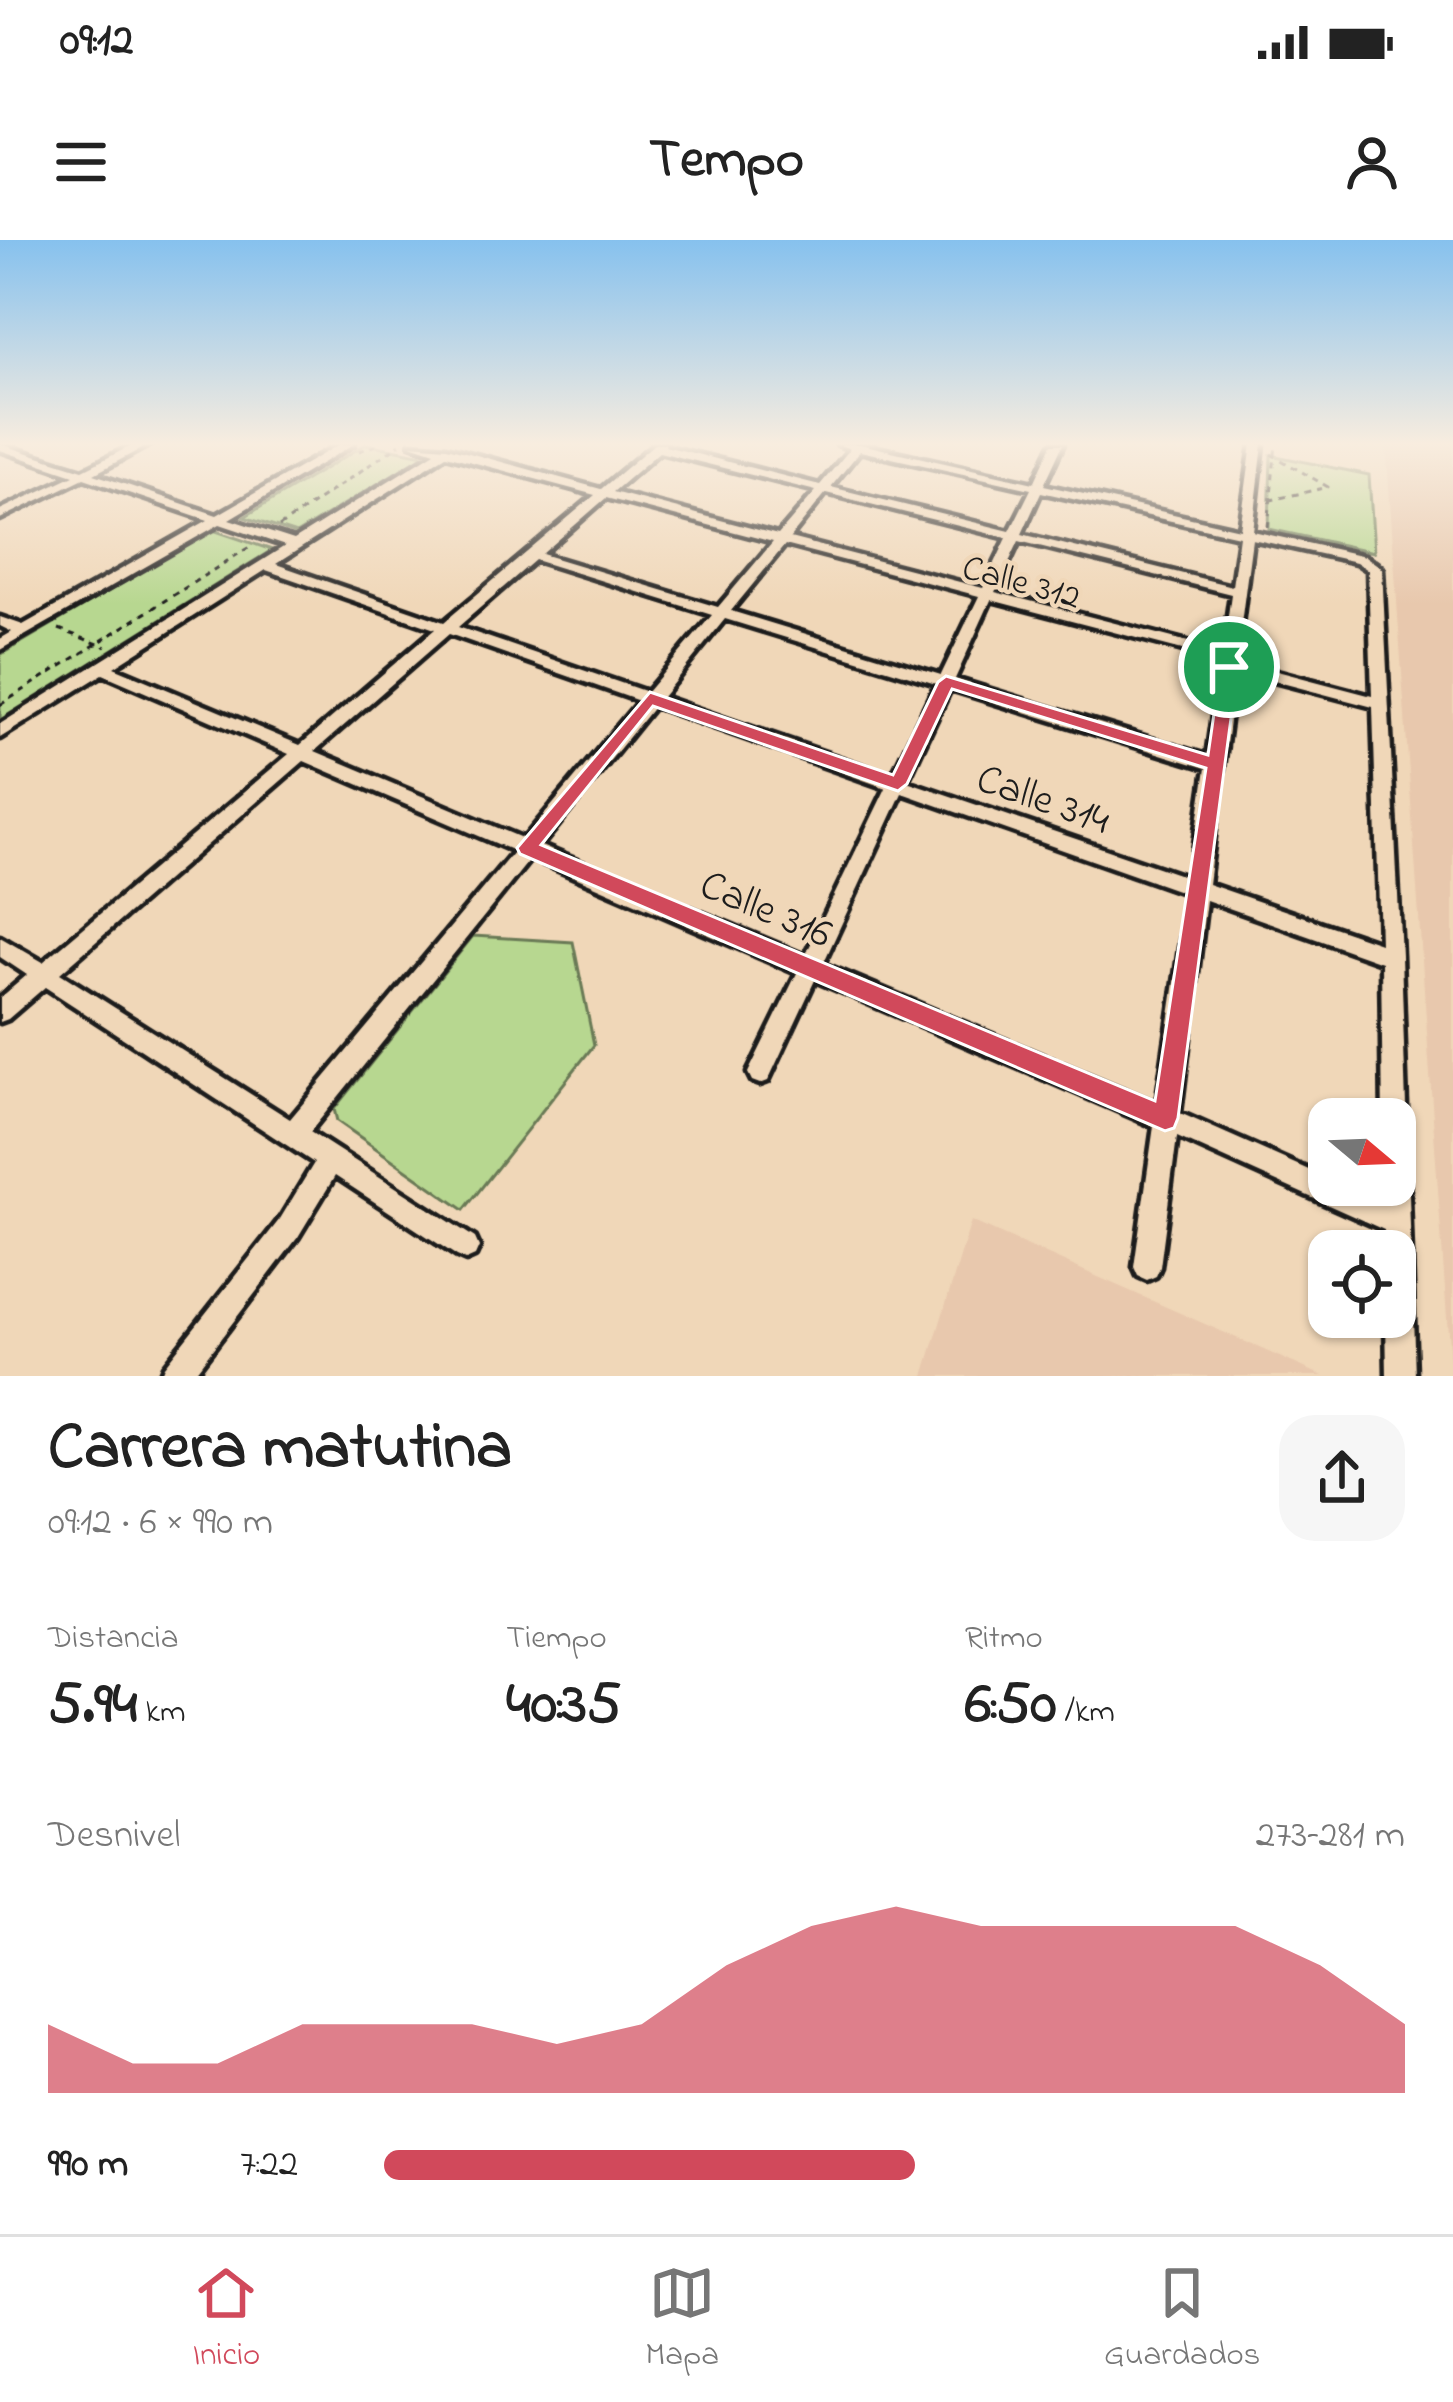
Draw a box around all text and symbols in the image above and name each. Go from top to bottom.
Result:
text: 09:12 [60,9,134,75]
text: Tempo [649,123,804,201]
icon: menu [48,129,114,195]
icon: person [1339,129,1405,195]
street label: Calle 312 [956,543,1086,626]
pin [1178,616,1280,718]
icon: arrive [1196,634,1262,700]
street label: Calle 314 [968,750,1117,852]
street label: Calle 316 [690,856,841,966]
north arrow [1308,1098,1416,1206]
map controls [1308,1098,1416,1338]
button: locate [1308,1230,1416,1338]
text: Carrera matutina [48,1402,512,1498]
button: share [1279,1415,1405,1541]
text: 09:12 · 6 × 990 m [48,1495,273,1552]
text: Distancia [48,1615,179,1663]
text: Tiempo [506,1615,607,1663]
text: Ritmo [965,1615,1043,1663]
text: 5.94 [48,1663,137,1750]
text: 40:35 [506,1663,621,1750]
text: 6:50 [965,1663,1056,1750]
text: km [137,1689,186,1737]
text: /km [1056,1689,1115,1737]
text: Desnivel [48,1808,180,1865]
text: 273–281 m [1256,1808,1405,1865]
text: 990 m [48,2137,128,2194]
text: 7:22 [240,2137,298,2194]
tab: Inicio [193,2260,260,2380]
tab: Mapa [645,2260,719,2380]
tab: Guardados [1104,2260,1260,2380]

